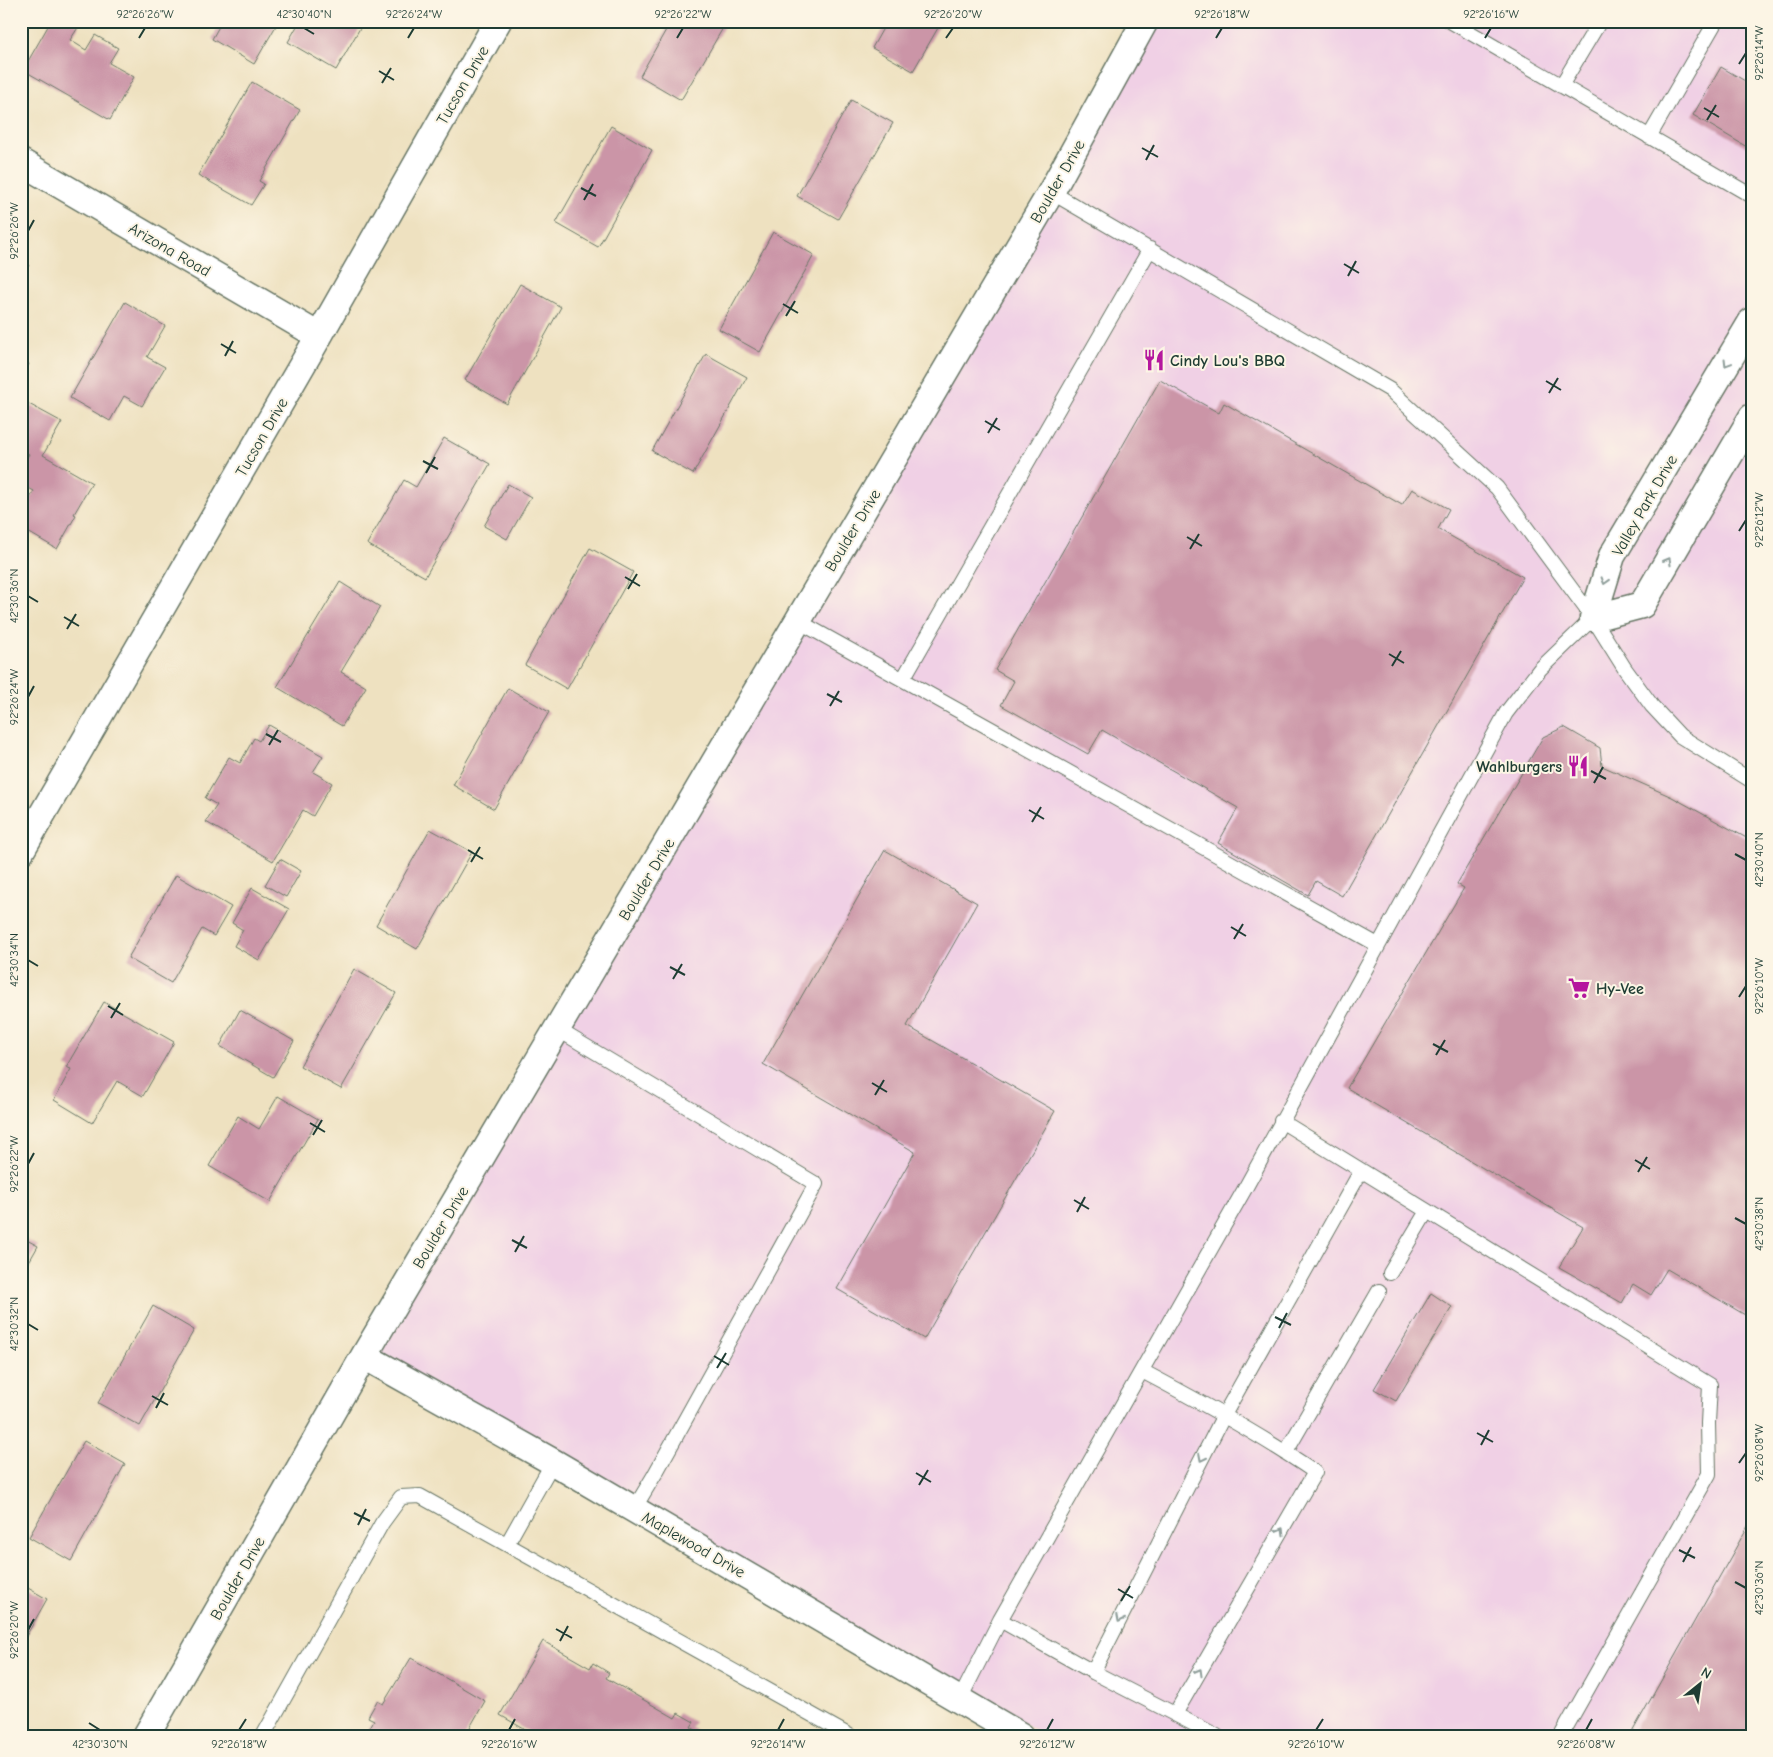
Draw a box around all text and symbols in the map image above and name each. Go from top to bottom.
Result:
text: 92°26'26"W [116,7,174,21]
text: 42°30'40"N [276,7,332,21]
text: 92°26'24"W [386,7,443,21]
text: 92°26'22"W [654,7,712,21]
text: 92°26'20"W [924,7,983,21]
text: 92°26'18"W [1194,7,1250,21]
text: 92°26'16"W [1463,7,1519,21]
text: 92°26'14"W [1752,25,1766,80]
street label: Tucson Drive [433,43,493,128]
street label: Boulder Drive [1027,137,1089,226]
text: 92°26'26"W [7,202,21,260]
street label: Arizona Road [125,219,214,280]
restaurant icon: Cindy Lou's BBQ [1141,347,1167,373]
place label: Cindy Lou's BBQ [1170,352,1285,370]
one-way arrow [1723,358,1733,367]
street label: Tucson Drive [232,395,292,480]
street label: Valley Park Drive [1609,452,1681,559]
street label: Boulder Drive [821,486,884,575]
text: 92°26'12"W [1752,492,1766,548]
one-way arrow [1661,558,1671,567]
text: 42°30'36"N [7,569,21,623]
one-way arrow [1600,576,1610,584]
text: 92°26'24"W [7,668,21,725]
restaurant icon: Wahlburgers [1565,753,1591,779]
place label: Wahlburgers [1476,758,1562,776]
text: 42°30'40"N [1752,832,1766,888]
street label: Boulder Drive [615,835,678,924]
text: 42°30'34"N [7,933,21,987]
text: 92°26'10"W [1752,957,1766,1014]
supermarket icon: Hy-Vee [1566,975,1592,1001]
place label: Hy-Vee [1596,980,1644,998]
text: 92°26'22"W [7,1135,21,1193]
street label: Boulder Drive [409,1183,472,1272]
text: 42°30'38"N [1752,1197,1766,1251]
text: 42°30'32"N [7,1297,21,1351]
text: 92°26'08"W [1752,1423,1766,1482]
one-way arrow [1198,1453,1208,1462]
street label: Maplewood Drive [639,1508,748,1582]
one-way arrow [1274,1528,1284,1537]
street label: Boulder Drive [207,1534,269,1623]
text: 42°30'36"N [1752,1561,1766,1615]
text: 92°26'20"W [7,1600,21,1659]
one-way arrow [1116,1613,1126,1622]
north arrow [1676,1660,1726,1710]
text: N [1698,1664,1714,1683]
one-way arrow [1193,1669,1203,1678]
text: 42°30'30"N [72,1737,128,1751]
text: 92°26'18"W [211,1737,267,1751]
text: 92°26'16"W [481,1737,537,1751]
text: 92°26'14"W [751,1737,806,1751]
text: 92°26'12"W [1019,1737,1075,1751]
text: 92°26'10"W [1288,1737,1345,1751]
text: 92°26'08"W [1557,1737,1616,1751]

